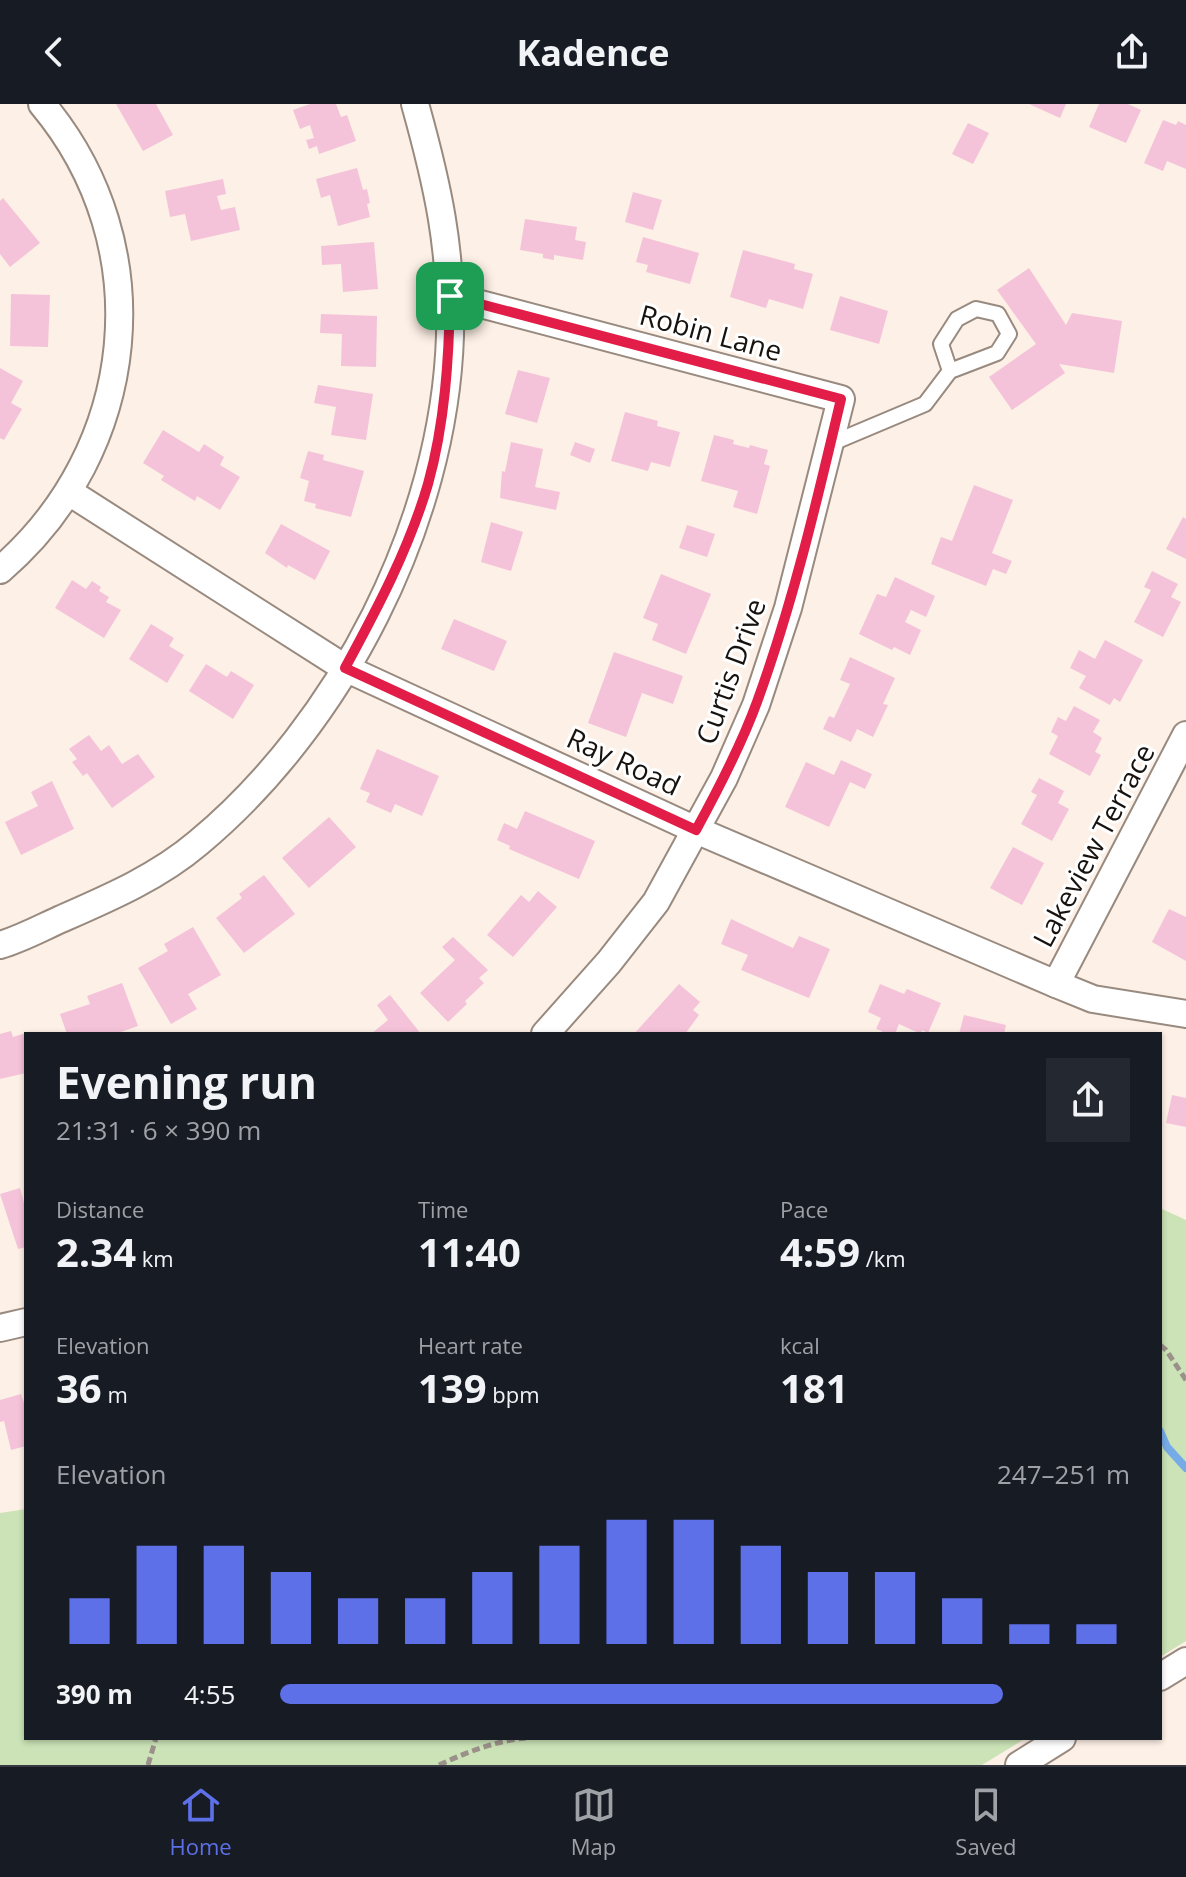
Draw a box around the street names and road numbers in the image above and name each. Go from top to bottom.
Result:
street label: Robin Lane [636,295,786,369]
street label: Curtis Drive [686,593,774,749]
street label: Ray Road [561,718,687,804]
street label: Lakeview Terrace [1023,737,1163,953]

